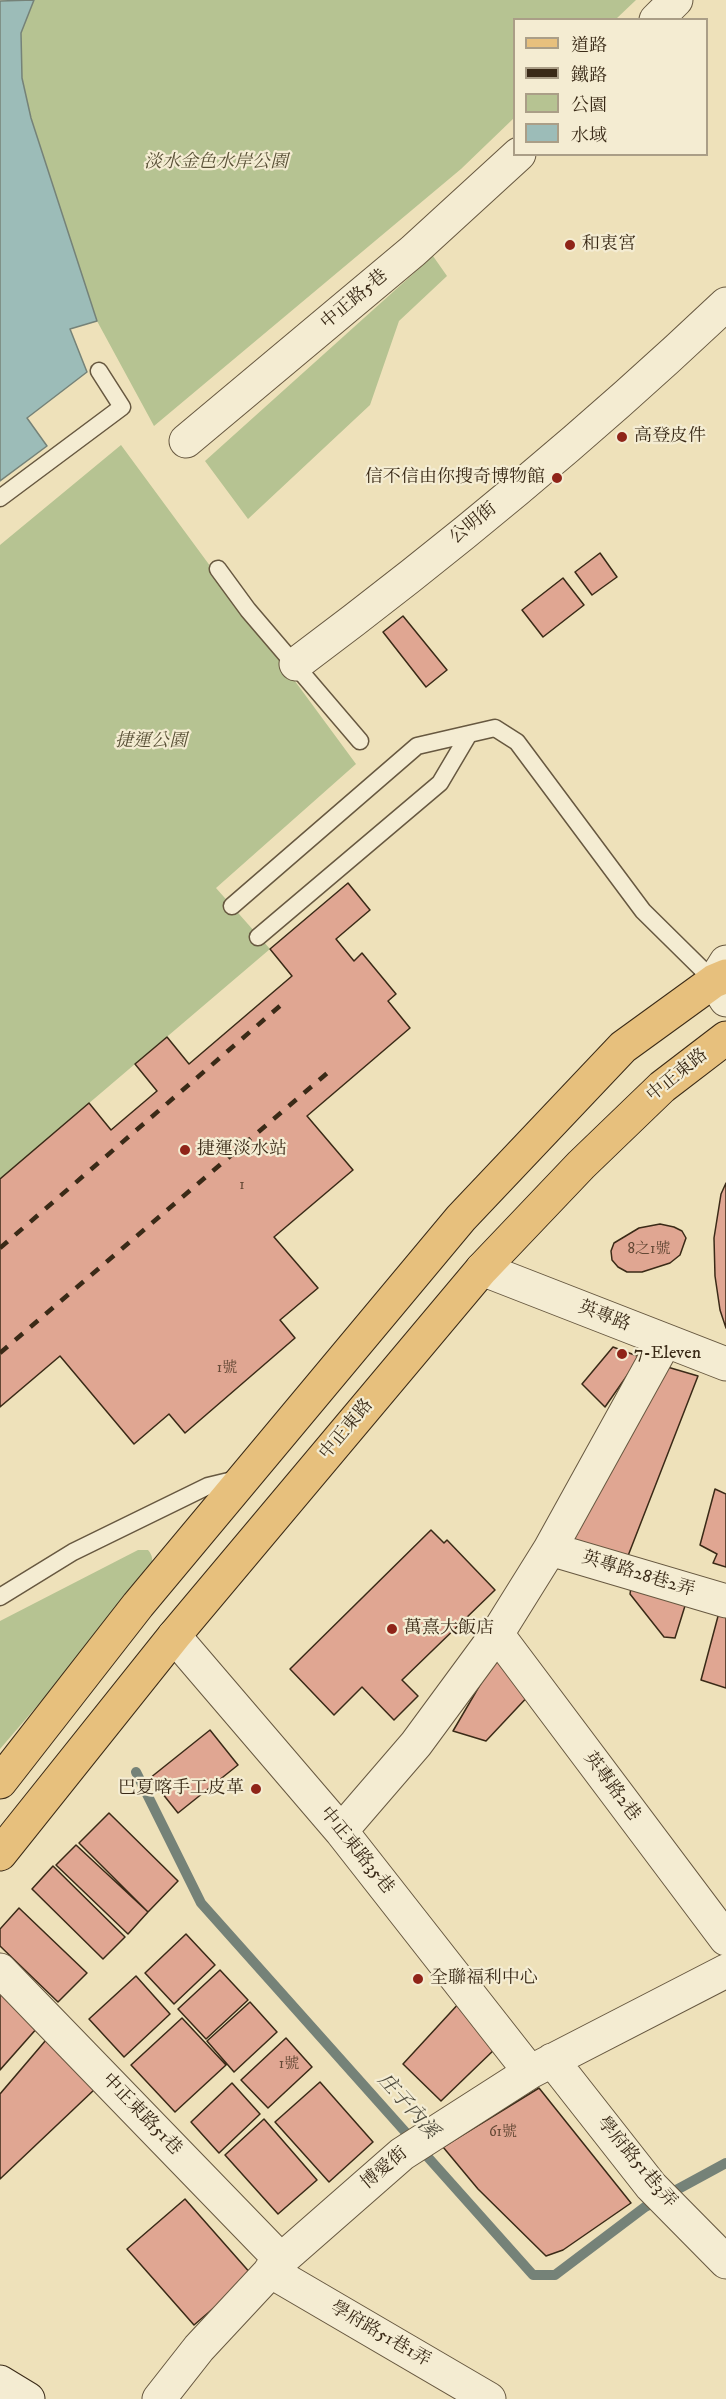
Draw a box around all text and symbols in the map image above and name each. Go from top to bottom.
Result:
legend [513,18,708,156]
text: 道路 [571,35,607,57]
text: 鐵路 [571,65,607,87]
text: 公園 [571,95,607,117]
text: 水域 [571,125,607,147]
park label: 淡水金色水岸公園 [144,152,288,174]
place label: 和衷宮 [582,234,636,256]
marker: 和衷宮 [563,238,577,252]
street label: 中正路5巷 [317,266,393,334]
place label: 高登皮件 [634,426,706,448]
marker: 高登皮件 [615,430,629,444]
place label: 信不信由你搜奇博物館 [365,467,545,489]
marker: 信不信由你搜奇博物館 [550,471,564,485]
street label: 公明街 [446,499,502,549]
park label: 捷運公園 [115,731,187,753]
street label: 中正東路 [643,1045,713,1107]
place label: 捷運淡水站 [197,1139,287,1161]
marker: 捷運淡水站 [178,1143,192,1157]
house number: 1 [239,1177,245,1195]
house number: 8之1號 [627,1241,671,1259]
street label: 英專路 [575,1297,633,1337]
place label: 7-Eleven [634,1343,701,1365]
marker: 7-Eleven [615,1347,629,1361]
house number: 1號 [217,1360,237,1378]
street label: 中正東路 [316,1395,378,1465]
street label: 英專路28巷2弄 [579,1548,697,1602]
place label: 萬熹大飯店 [404,1618,494,1640]
marker: 萬熹大飯店 [385,1622,399,1636]
street label: 英專路2巷 [578,1748,644,1826]
place label: 巴夏喀手工皮革 [118,1778,244,1800]
marker: 巴夏喀手工皮革 [249,1782,263,1796]
street label: 中正東路35巷 [314,1803,398,1899]
place label: 全聯福利中心 [430,1968,538,1990]
marker: 全聯福利中心 [411,1972,425,1986]
house number: 1號 [279,2056,299,2074]
water label: 庄子內溪 [371,2069,443,2145]
street label: 中正東路51巷 [97,2070,185,2160]
street label: 學府路51巷3弄 [592,2113,680,2213]
house number: 61號 [489,2124,517,2142]
street label: 博愛街 [357,2143,413,2195]
street label: 學府路51巷1弄 [326,2298,434,2372]

